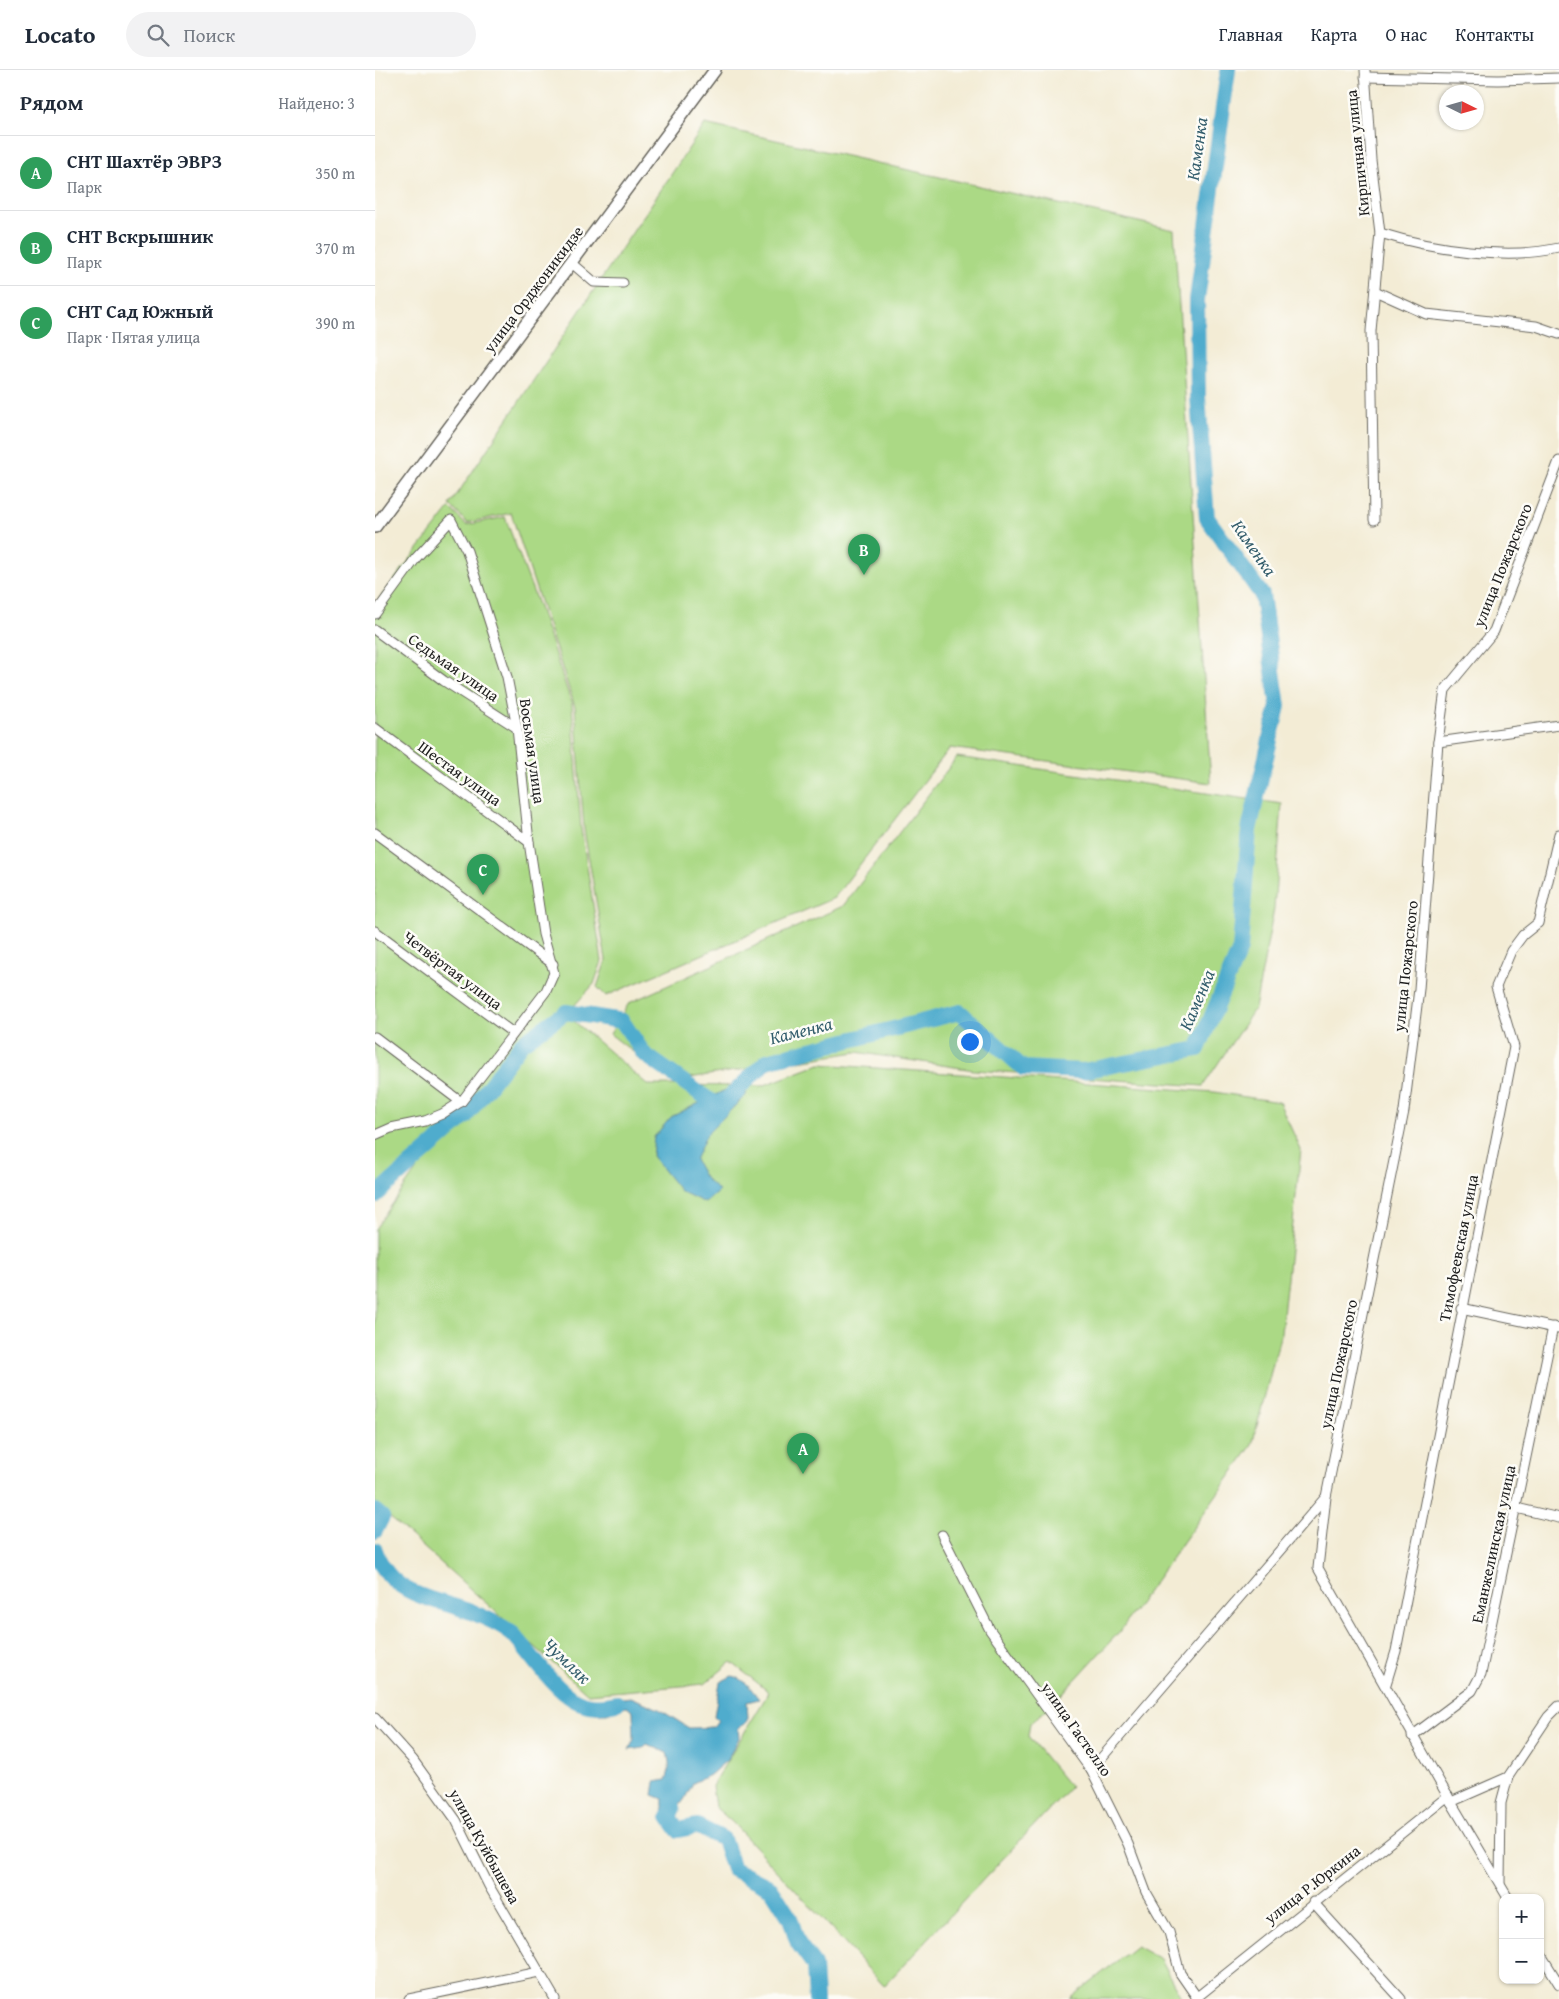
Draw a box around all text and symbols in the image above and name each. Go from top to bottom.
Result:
search box [126,12,476,57]
text: Locato [25,17,96,52]
icon: search [144,21,172,49]
text: Поиск [184,21,235,49]
text: Главная [1219,21,1283,48]
text: Карта [1311,21,1357,48]
text: О нас [1385,21,1427,48]
text: Контакты [1455,21,1534,48]
north arrow [1439,85,1484,130]
text: Рядом [20,87,83,118]
street label: Кирпичная улица [1338,88,1376,217]
text: Найдено: 3 [278,91,355,115]
water label: Каменка [1179,115,1214,182]
text: СНТ Шахтёр ЭВРЗ [67,147,222,175]
text: A [31,161,41,185]
text: 350 m [315,161,355,185]
text: Парк [67,175,102,199]
street label: улица Орджоникидзе [477,220,589,358]
text: СНТ Вскрышник [67,222,213,250]
text: B [31,236,41,260]
text: 370 m [315,236,355,260]
text: Парк [67,250,102,274]
text: СНТ Сад Южный [67,297,213,325]
text: C [31,311,41,335]
text: 390 m [315,311,355,335]
text: Парк · Пятая улица [67,325,200,349]
street label: улица Пожарского [1466,499,1538,631]
water label: Каменка [1225,514,1284,582]
pin: B [848,534,880,575]
street label: Седьмая улица [404,627,505,708]
street label: Восьмая улица [514,697,552,805]
street label: Шестая улица [413,734,507,812]
pin: C [467,854,499,895]
street label: улица Пожарского [1386,899,1424,1034]
street label: Четвёртая улица [398,925,508,1016]
water label: Каменка [1172,965,1222,1034]
water label: Каменка [767,1010,836,1051]
your location [957,1029,983,1055]
street label: Тимофеевская улица [1432,1172,1484,1324]
street label: улица Пожарского [1312,1297,1363,1432]
pin: A [787,1433,819,1474]
street label: Еманжелинская улица [1465,1462,1522,1625]
water label: Чумляк [537,1631,597,1690]
street label: улица Гастелло [1035,1676,1118,1781]
street label: улица Куйбышева [443,1783,527,1908]
street label: улица Р.Юркина [1258,1839,1366,1930]
map controls [1499,1894,1544,1984]
button: + [1499,1894,1544,1939]
button: − [1499,1939,1544,1984]

